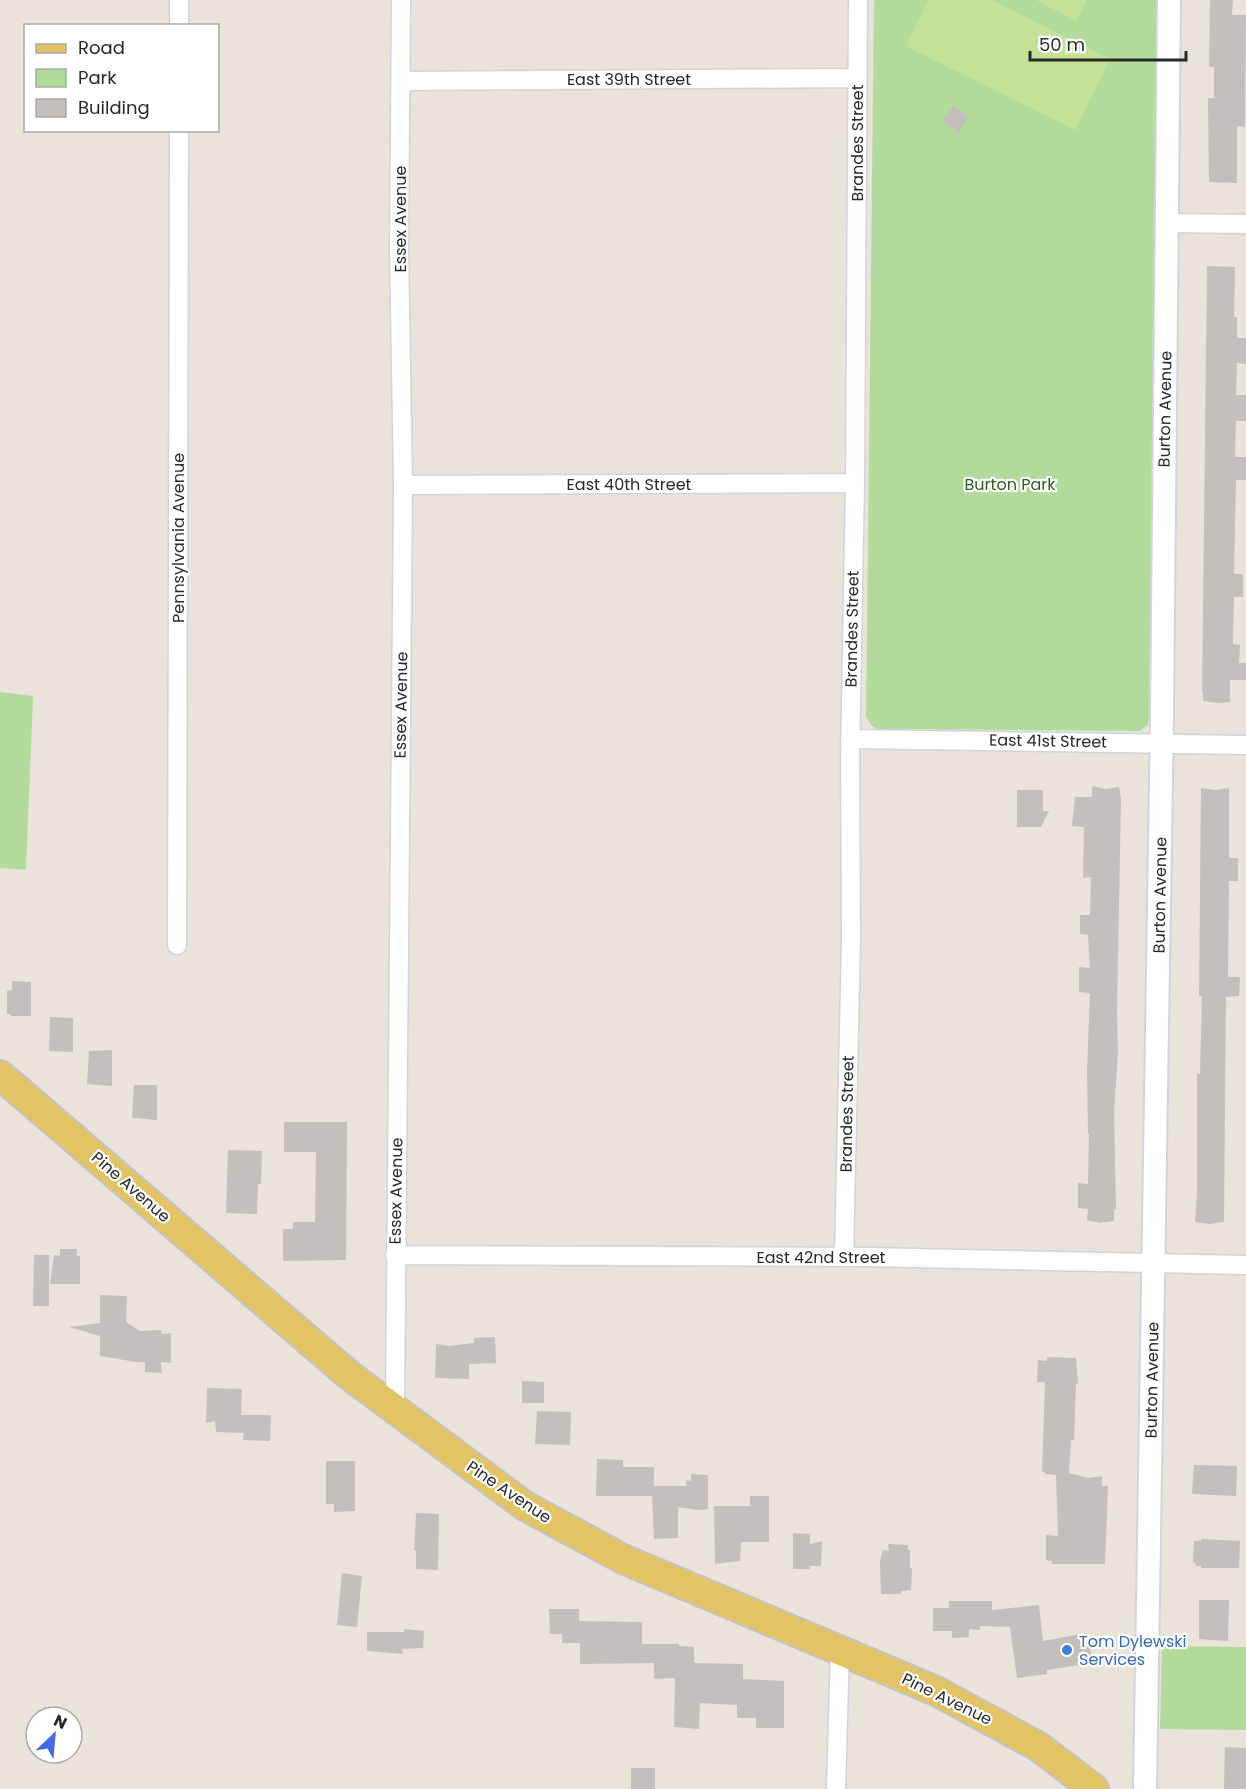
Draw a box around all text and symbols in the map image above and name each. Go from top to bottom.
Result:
legend [24,24,219,132]
scale bar [1030,24,1186,62]
text: 50 m [1039,32,1085,57]
text: Road [78,35,125,60]
text: Park [78,65,117,90]
street label: East 39th Street [567,68,691,91]
street label: Brandes Street [846,84,869,202]
text: Building [78,95,150,120]
street label: Essex Avenue [389,166,412,272]
street label: Burton Avenue [1152,350,1178,468]
street label: Pennsylvania Avenue [167,453,190,623]
street label: East 40th Street [567,473,692,496]
park label: Burton Park [965,473,1056,496]
street label: Brandes Street [839,570,865,688]
street label: Essex Avenue [389,651,413,759]
street label: East 41st Street [989,728,1107,754]
street label: Burton Avenue [1147,836,1173,954]
street label: Brandes Street [834,1055,860,1173]
street label: Essex Avenue [384,1137,408,1245]
street label: Pine Avenue [87,1146,175,1228]
street label: East 42nd Street [757,1246,886,1269]
street label: Burton Avenue [1139,1321,1165,1439]
street label: Pine Avenue [462,1455,556,1529]
place label: Tom Dylewski Services [1079,1630,1186,1671]
marker: Tom Dylewski Services [1060,1643,1074,1657]
street label: Pine Avenue [898,1667,996,1731]
north arrow [24,1705,84,1765]
text: N [50,1709,71,1735]

